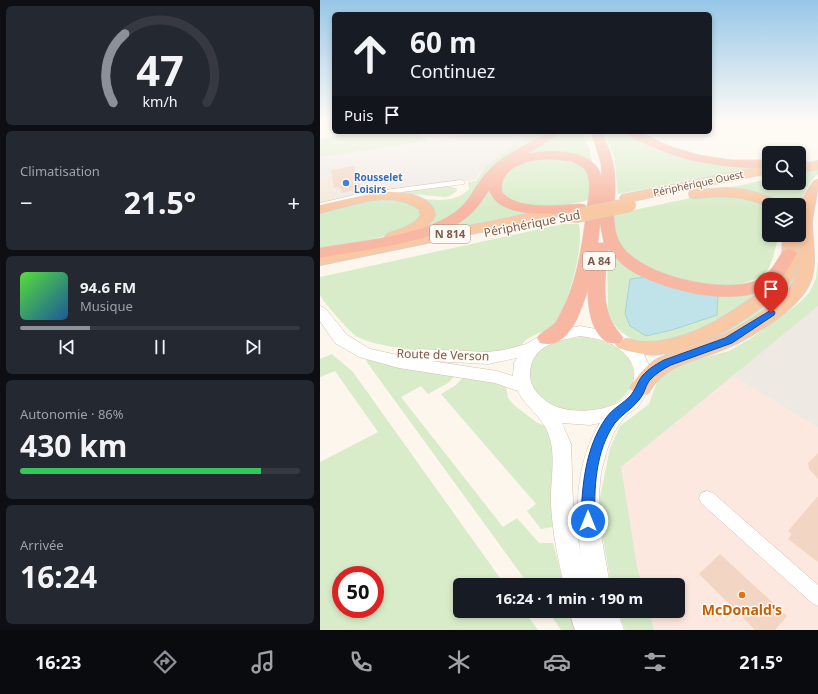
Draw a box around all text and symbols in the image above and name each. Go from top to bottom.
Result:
text: 60 m [410,23,477,61]
icon: ahead [344,28,396,80]
text: 47 [136,42,184,98]
text: Continuez [410,59,495,83]
text: km/h [142,92,178,111]
icon: arrive [381,104,403,126]
text: Puis [344,105,373,125]
map controls [762,146,806,242]
button: search [762,146,806,190]
text: Climatisation [20,162,100,180]
street label: Périphérique Ouest [652,167,745,199]
place label: Rousselet Loisirs [354,170,403,196]
marker: Rousselet Loisirs [341,178,351,188]
text: 21.5° [124,182,196,223]
text: − [20,187,33,217]
text: + [287,187,300,217]
button: layers [762,198,806,242]
street label: Périphérique Sud [482,206,582,241]
road number: N 814 [430,225,470,243]
road number: A 84 [583,252,615,270]
pin [754,272,788,313]
text: 94.6 FM [80,277,136,297]
icon: arrive [760,278,782,300]
text: Musique [80,297,133,315]
icon: previous [56,336,78,358]
icon: pause [149,336,171,358]
icon: next [242,336,264,358]
street label: Route de Verson [396,344,490,365]
text: Autonomie · 86% [20,405,124,423]
text: 430 km [20,425,127,466]
position arrow [567,500,609,542]
text: Arrivée [20,536,64,554]
text: 16:24 [20,556,97,597]
speed limit sign: 50 [332,566,384,618]
text: 16:24 · 1 min · 190 m [495,588,643,608]
marker: McDonald's [737,590,747,600]
place label: McDonald's [702,600,782,619]
icon: directions [151,648,179,676]
icon: music [249,648,277,676]
icon: phone [347,648,375,676]
icon: climate [445,648,473,676]
icon: car [543,648,571,676]
icon: filters [641,648,669,676]
text: 16:23 [35,650,81,674]
text: 21.5° [739,650,783,674]

